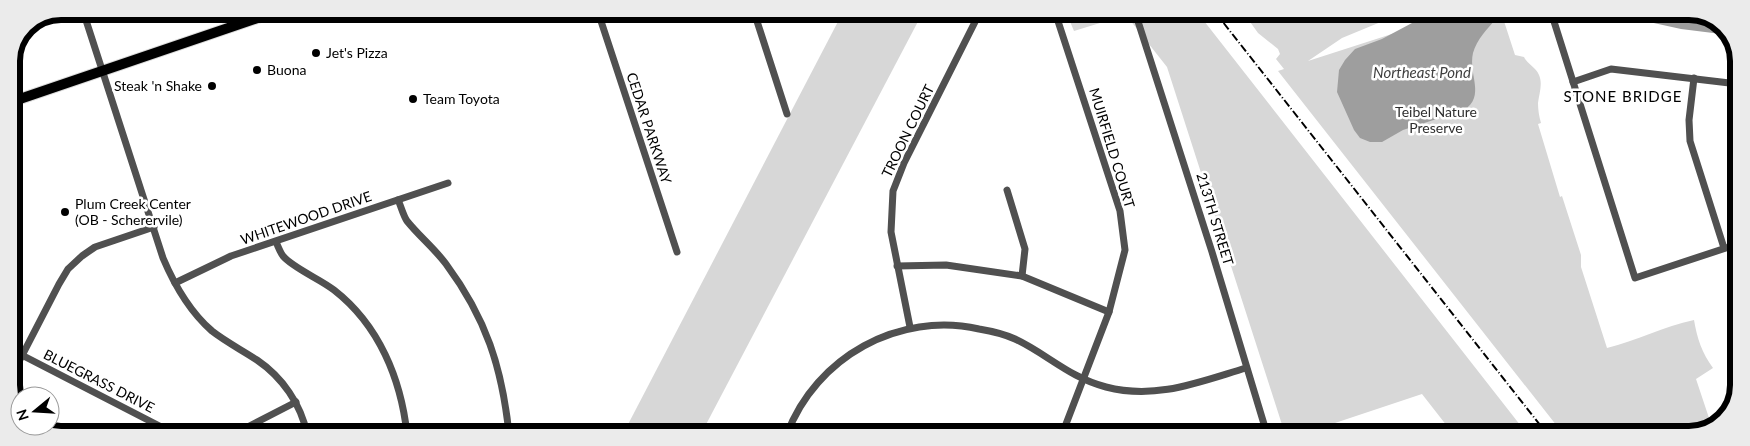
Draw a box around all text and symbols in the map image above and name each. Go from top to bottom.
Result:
place label: Jet's Pizza [326,44,388,61]
marker: Jet's Pizza [310,47,322,59]
place label: Buona [267,61,306,78]
water label: Northeast Pond [1373,63,1471,81]
marker: Buona [251,64,263,76]
street label: CEDAR PARKWAY [623,70,676,186]
place label: Steak 'n Shake [114,77,202,94]
marker: Steak 'n Shake [206,80,218,92]
street label: TROON COURT [878,81,938,180]
street label: MUIRFIELD COURT [1086,86,1139,211]
district label: STONE BRIDGE [1564,87,1682,105]
place label: Team Toyota [423,90,500,107]
marker: Team Toyota [407,93,419,105]
park label: Teibel Nature Preserve [1395,103,1477,136]
street label: 213TH STREET [1193,170,1238,268]
street label: WHITEWOOD DRIVE [238,187,374,248]
place label: Plum Creek Center (OB - Scherervile) [75,195,191,228]
marker: Plum Creek Center (OB - Scherervile) [59,206,71,218]
street label: BLUEGRASS DRIVE [41,345,158,416]
north arrow [10,386,60,436]
text: N [12,407,32,423]

